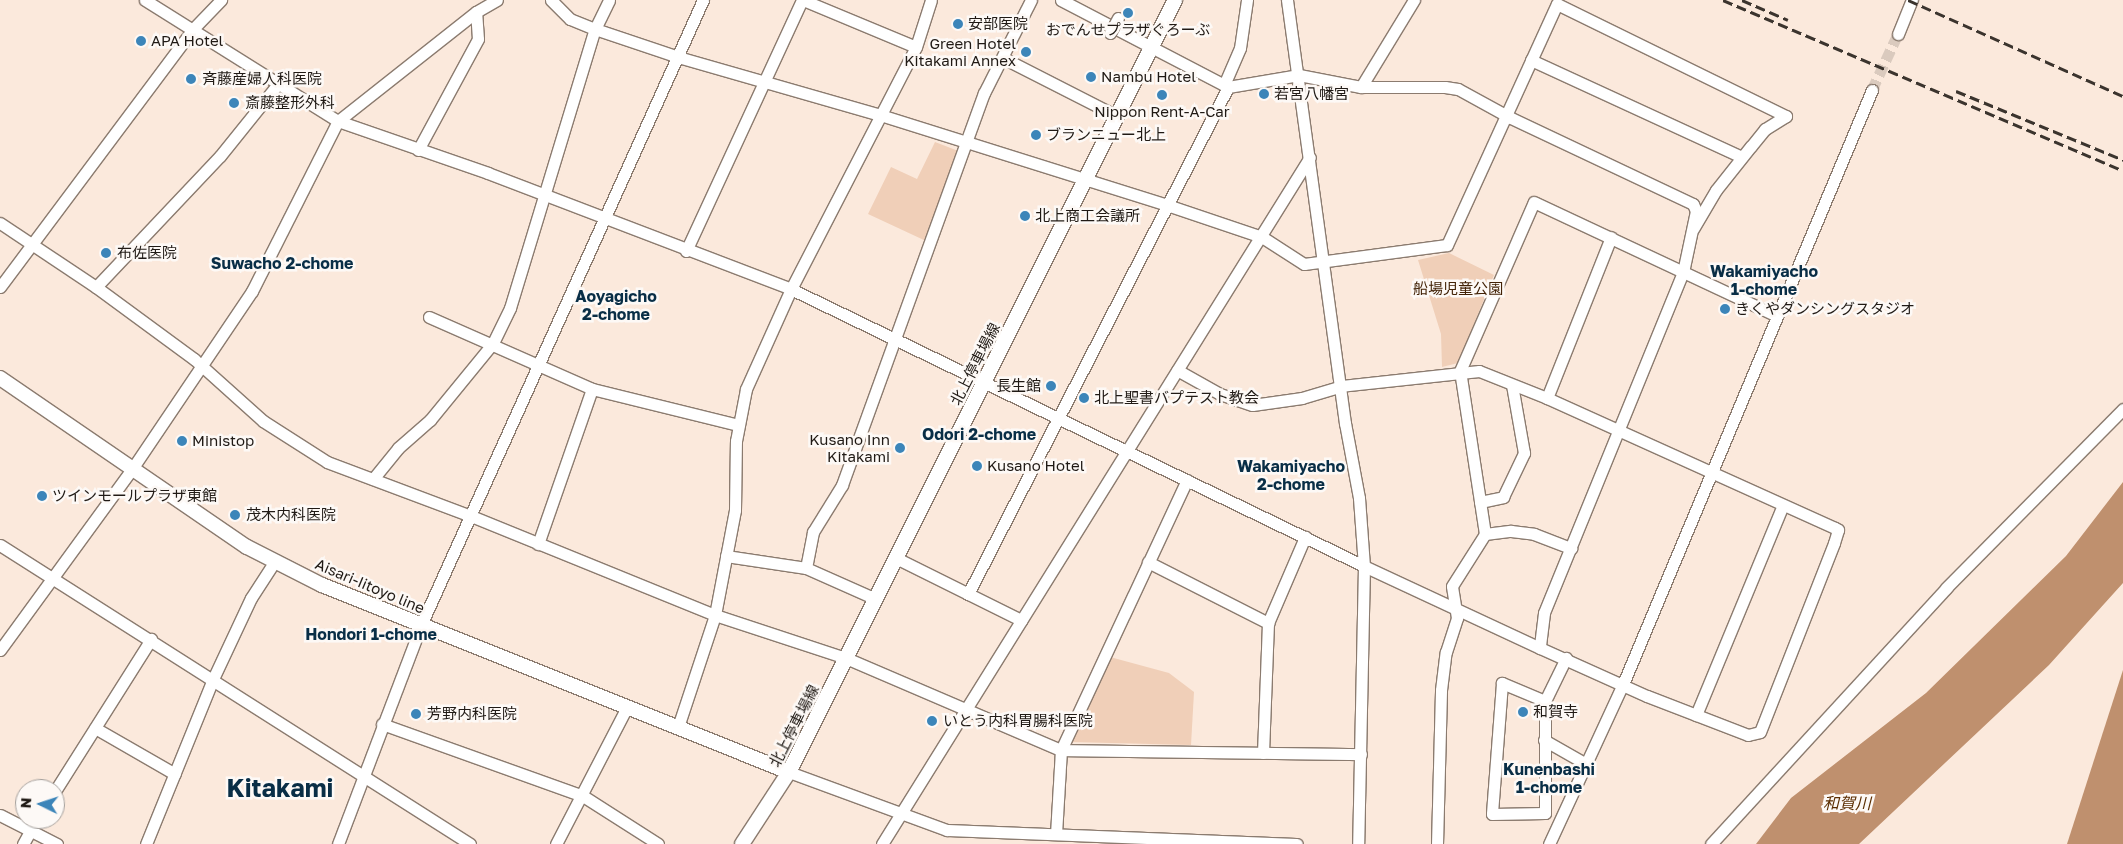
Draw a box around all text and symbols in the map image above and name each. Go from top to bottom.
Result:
marker: おでんせプラザぐろーぶ [1122,7,1134,19]
place label: 安部医院 [968,15,1028,33]
marker: 安部医院 [952,18,964,30]
place label: おでんせプラザぐろーぶ [1046,21,1210,39]
place label: APA Hotel [151,32,223,50]
place label: Green Hotel Kitakami Annex [904,34,1016,69]
marker: APA Hotel [135,35,147,47]
marker: Green Hotel Kitakami Annex [1020,46,1032,58]
place label: Nambu Hotel [1101,68,1196,86]
place label: 斉藤産婦人科医院 [202,70,322,88]
marker: Nambu Hotel [1085,71,1097,83]
marker: 斉藤産婦人科医院 [184,72,198,86]
place label: 若宮八幡宮 [1274,85,1349,103]
marker: 若宮八幡宮 [1258,88,1270,100]
marker: Nippon Rent-A-Car [1156,89,1168,101]
place label: 斎藤整形外科 [245,94,335,112]
marker: 斎藤整形外科 [227,96,241,110]
place label: Nippon Rent-A-Car [1094,103,1230,121]
place label: ブランニュー北上 [1046,126,1166,144]
marker: ブランニュー北上 [1030,129,1042,141]
place label: 北上商工会議所 [1035,207,1140,225]
marker: 北上商工会議所 [1019,210,1031,222]
place label: 布佐医院 [117,244,177,262]
marker: 布佐医院 [99,246,113,260]
district label: Suwacho 2-chome [211,253,353,273]
district label: Wakamiyacho 1-chome [1710,261,1818,299]
park label: 船場児童公園 [1413,280,1503,298]
district label: Aoyagicho 2-chome [575,286,657,324]
place label: きくやダンシングスタジオ [1735,300,1915,318]
marker: きくやダンシングスタジオ [1719,303,1731,315]
street label: 北上停車場線 [947,320,1003,408]
place label: 長生館 [996,377,1041,395]
marker: 長生館 [1045,380,1057,392]
place label: 北上聖書バプテスト教会 [1094,389,1259,407]
marker: 北上聖書バプテスト教会 [1078,392,1090,404]
district label: Odori 2-chome [922,424,1036,444]
place label: Kusano Inn Kitakami [809,430,890,465]
place label: Ministop [192,432,254,450]
marker: Ministop [176,435,188,447]
marker: Kusano Inn Kitakami [894,442,906,454]
district label: Wakamiyacho 2-chome [1237,456,1345,494]
place label: Kusano Hotel [987,457,1084,475]
marker: Kusano Hotel [971,460,983,472]
place label: ツインモールプラザ東館 [52,487,217,505]
marker: ツインモールプラザ東館 [36,490,48,502]
place label: 茂木内科医院 [246,506,336,524]
marker: 茂木内科医院 [228,508,242,522]
street label: Aisari-Iitoyo line [313,555,427,617]
district label: Hondori 1-chome [305,624,437,644]
street label: 北上停車場線 [766,682,822,770]
place label: 和賀寺 [1533,703,1578,721]
place label: 芳野内科医院 [427,705,517,723]
marker: 和賀寺 [1517,706,1529,718]
marker: 芳野内科医院 [409,707,423,721]
place label: いとう内科胃腸科医院 [943,712,1093,730]
marker: いとう内科胃腸科医院 [925,714,939,728]
district label: Kunenbashi 1-chome [1503,759,1595,797]
district label: Kitakami [227,773,333,803]
north arrow [15,779,65,829]
water label: 和賀川 [1823,793,1871,813]
text: N [17,797,34,809]

